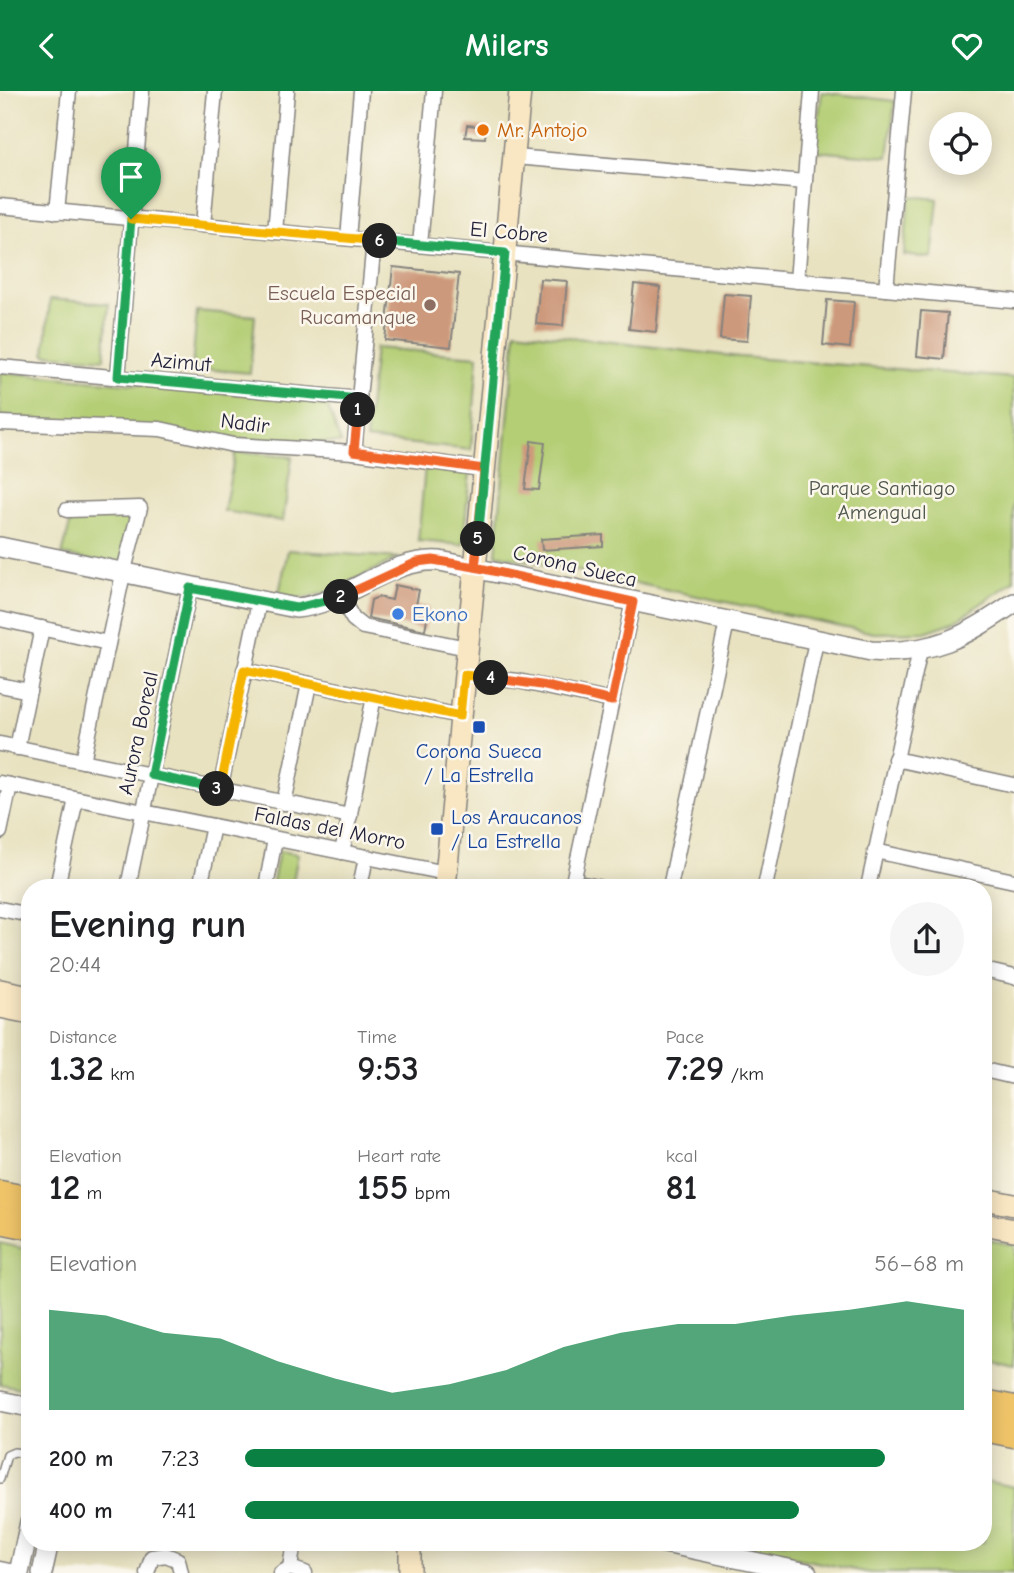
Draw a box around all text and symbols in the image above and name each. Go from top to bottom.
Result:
icon: back [28,27,66,65]
text: Milers [465,27,549,64]
icon: heart [948,27,986,65]
map controls [929,112,992,175]
button: locate [929,112,992,175]
place label: Mr. Antojo [497,118,587,142]
marker: Mr. Antojo [475,122,491,138]
pin [101,147,161,219]
icon: arrive [112,158,150,196]
street label: El Cobre [469,217,549,247]
pin: 6 [362,223,398,259]
text: 6 [375,229,384,251]
place label: Escuela Especial Rucamanque [267,281,416,329]
marker: Escuela Especial Rucamanque [422,297,438,313]
street label: Azimut [150,347,213,377]
pin: 1 [340,393,376,427]
text: 1 [354,398,361,420]
street label: Nadir [219,408,271,438]
park label: Parque Santiago Amengual [809,476,955,524]
pin: 5 [461,521,496,557]
text: 5 [472,527,483,549]
street label: Corona Sueca [511,540,639,592]
pin: 2 [324,580,358,615]
text: 2 [336,585,345,607]
place label: Ekono [412,602,468,626]
marker: Ekono [390,606,406,622]
pin: 4 [474,661,508,695]
text: 4 [486,666,495,688]
street label: Aurora Boreal [113,669,163,797]
marker: Corona Sueca / La Estrella [471,719,487,735]
place label: Corona Sueca / La Estrella [416,739,542,787]
pin: 3 [200,771,234,807]
text: 3 [212,777,221,799]
street label: Faldas del Morro [252,802,408,854]
place label: Los Araucanos / La Estrella [451,805,582,853]
marker: Los Araucanos / La Estrella [429,821,445,837]
button: share [890,902,964,976]
text: Evening run [49,903,246,947]
text: 20:44 [49,951,101,978]
text: Distance [49,1026,117,1048]
text: Time [357,1026,397,1048]
text: Pace [666,1026,704,1048]
text: 1.32 [49,1048,104,1089]
text: 9:53 [357,1048,419,1089]
text: 7:29 [666,1048,724,1089]
text: km [104,1063,135,1085]
text: /km [724,1063,764,1085]
text: Elevation [49,1145,122,1167]
text: Heart rate [357,1145,441,1167]
text: kcal [666,1145,698,1167]
text: 12 [49,1167,80,1208]
text: 155 [357,1167,408,1208]
text: 81 [666,1167,697,1208]
text: m [80,1182,102,1204]
text: bpm [408,1182,451,1204]
text: Elevation [49,1250,137,1277]
text: 56–68 m [874,1250,964,1277]
text: 200 m [49,1445,113,1472]
text: 7:23 [161,1445,200,1472]
text: 400 m [49,1497,113,1524]
text: 7:41 [161,1497,196,1524]

